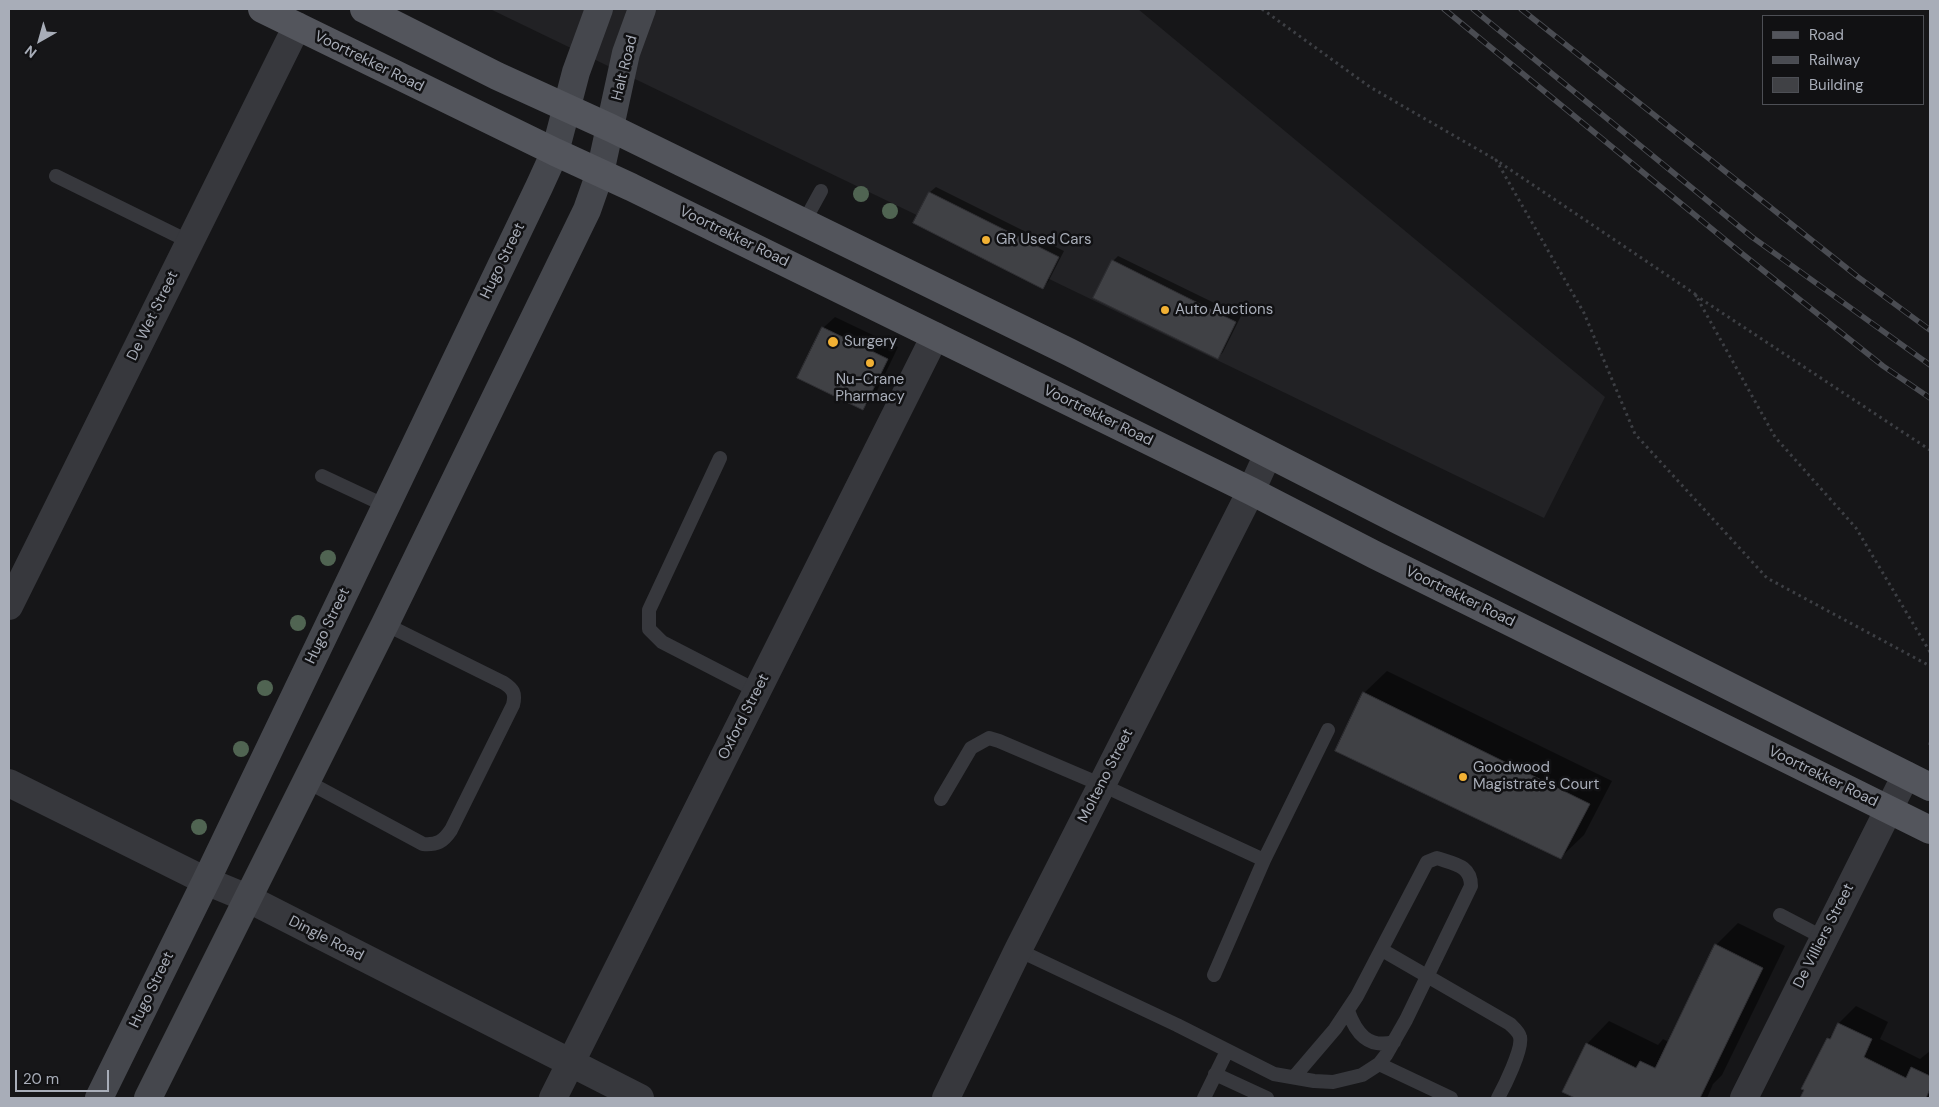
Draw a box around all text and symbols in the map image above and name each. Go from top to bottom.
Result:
north arrow [15,15,65,65]
legend [1762,15,1924,105]
text: Road [1809,25,1844,45]
street label: Voortrekker Road [311,28,427,96]
street label: Halt Road [608,34,642,102]
text: N [21,42,40,62]
text: Railway [1809,50,1860,70]
text: Building [1809,75,1864,95]
street label: Voortrekker Road [676,203,792,271]
street label: Hugo Street [477,220,529,302]
place label: GR Used Cars [996,231,1092,249]
marker: GR Used Cars [980,234,992,246]
street label: De Wet Street [124,268,182,364]
place label: Auto Auctions [1175,301,1273,319]
marker: Auto Auctions [1159,304,1171,316]
place label: Surgery [844,333,897,351]
marker: Surgery [826,335,840,349]
marker: Nu-Crane Pharmacy [864,357,876,369]
place label: Nu-Crane Pharmacy [835,371,905,406]
street label: Voortrekker Road [1040,382,1156,450]
street label: Voortrekker Road [1402,563,1518,631]
street label: Hugo Street [302,585,354,667]
street label: Oxford Street [715,671,773,763]
street label: Molteno Street [1075,726,1137,826]
street label: Voortrekker Road [1765,743,1881,811]
place label: Goodwood Magistrate's Court [1473,759,1599,794]
marker: Goodwood Magistrate's Court [1457,771,1469,783]
street label: De Villiers Street [1790,881,1858,991]
street label: Dingle Road [286,912,366,966]
street label: Hugo Street [126,949,178,1031]
scale bar [18,1060,111,1092]
text: 20 m [23,1069,59,1089]

